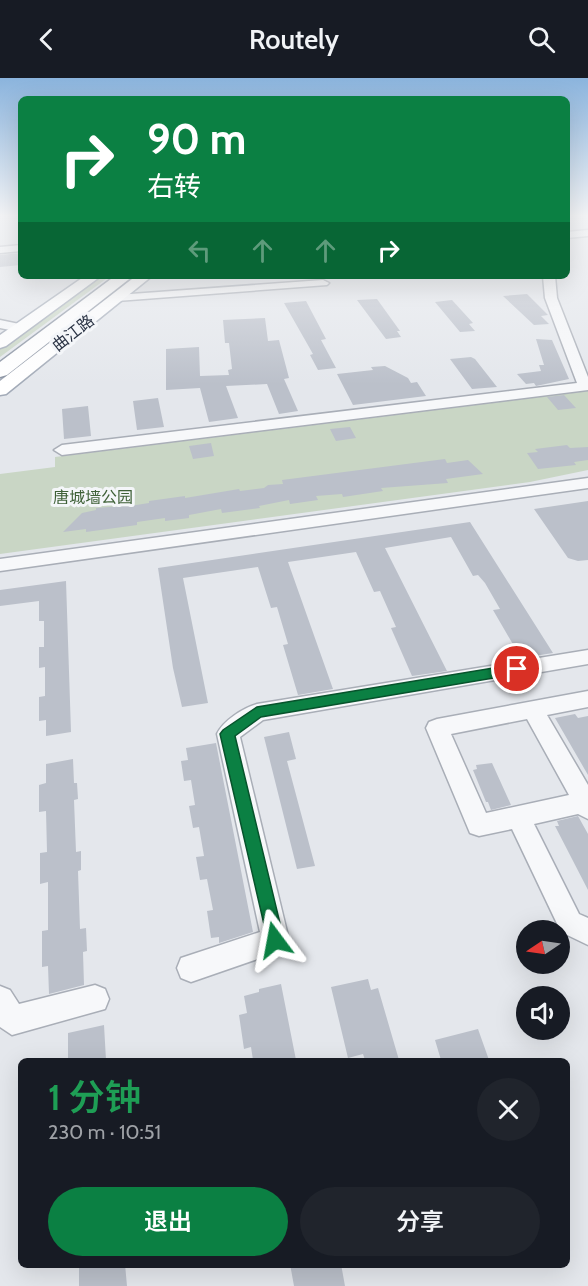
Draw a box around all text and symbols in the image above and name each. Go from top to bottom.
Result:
icon: back [30,23,63,56]
text: Routely [249,23,339,56]
icon: search [525,23,558,56]
text: 90 m [147,113,246,165]
icon: right [48,120,126,198]
text: 右转 [147,170,201,203]
icon: left [183,234,216,267]
icon: ahead [246,234,279,267]
icon: ahead [309,234,342,267]
icon: right [372,234,405,267]
street label: 曲江路 [48,311,98,355]
park label: 唐城墙公园 [53,488,133,507]
pin [491,643,542,694]
icon: arrive [500,652,533,685]
position arrow [243,908,307,972]
north arrow [516,920,570,974]
map controls [516,920,570,1040]
button: sound [516,986,570,1040]
text: 1 分钟 [48,1075,141,1119]
button: close [477,1078,540,1141]
text: 230 m · 10:51 [48,1120,161,1144]
button: 退出 [48,1187,288,1256]
button: 分享 [300,1187,540,1256]

